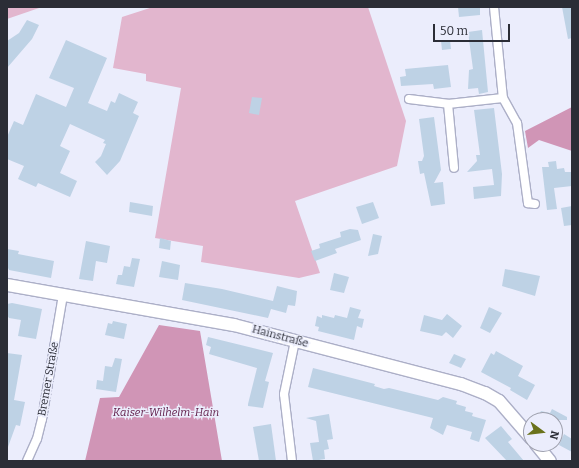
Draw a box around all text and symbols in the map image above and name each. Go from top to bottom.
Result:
scale bar [435,16,512,42]
text: 50 m [440,24,468,38]
street label: Hainstraße [250,323,310,351]
street label: Bremer Straße [36,341,62,417]
park label: Kaiser-Wilhelm-Hain [113,406,219,420]
north arrow [523,412,563,452]
text: N [547,429,561,441]

